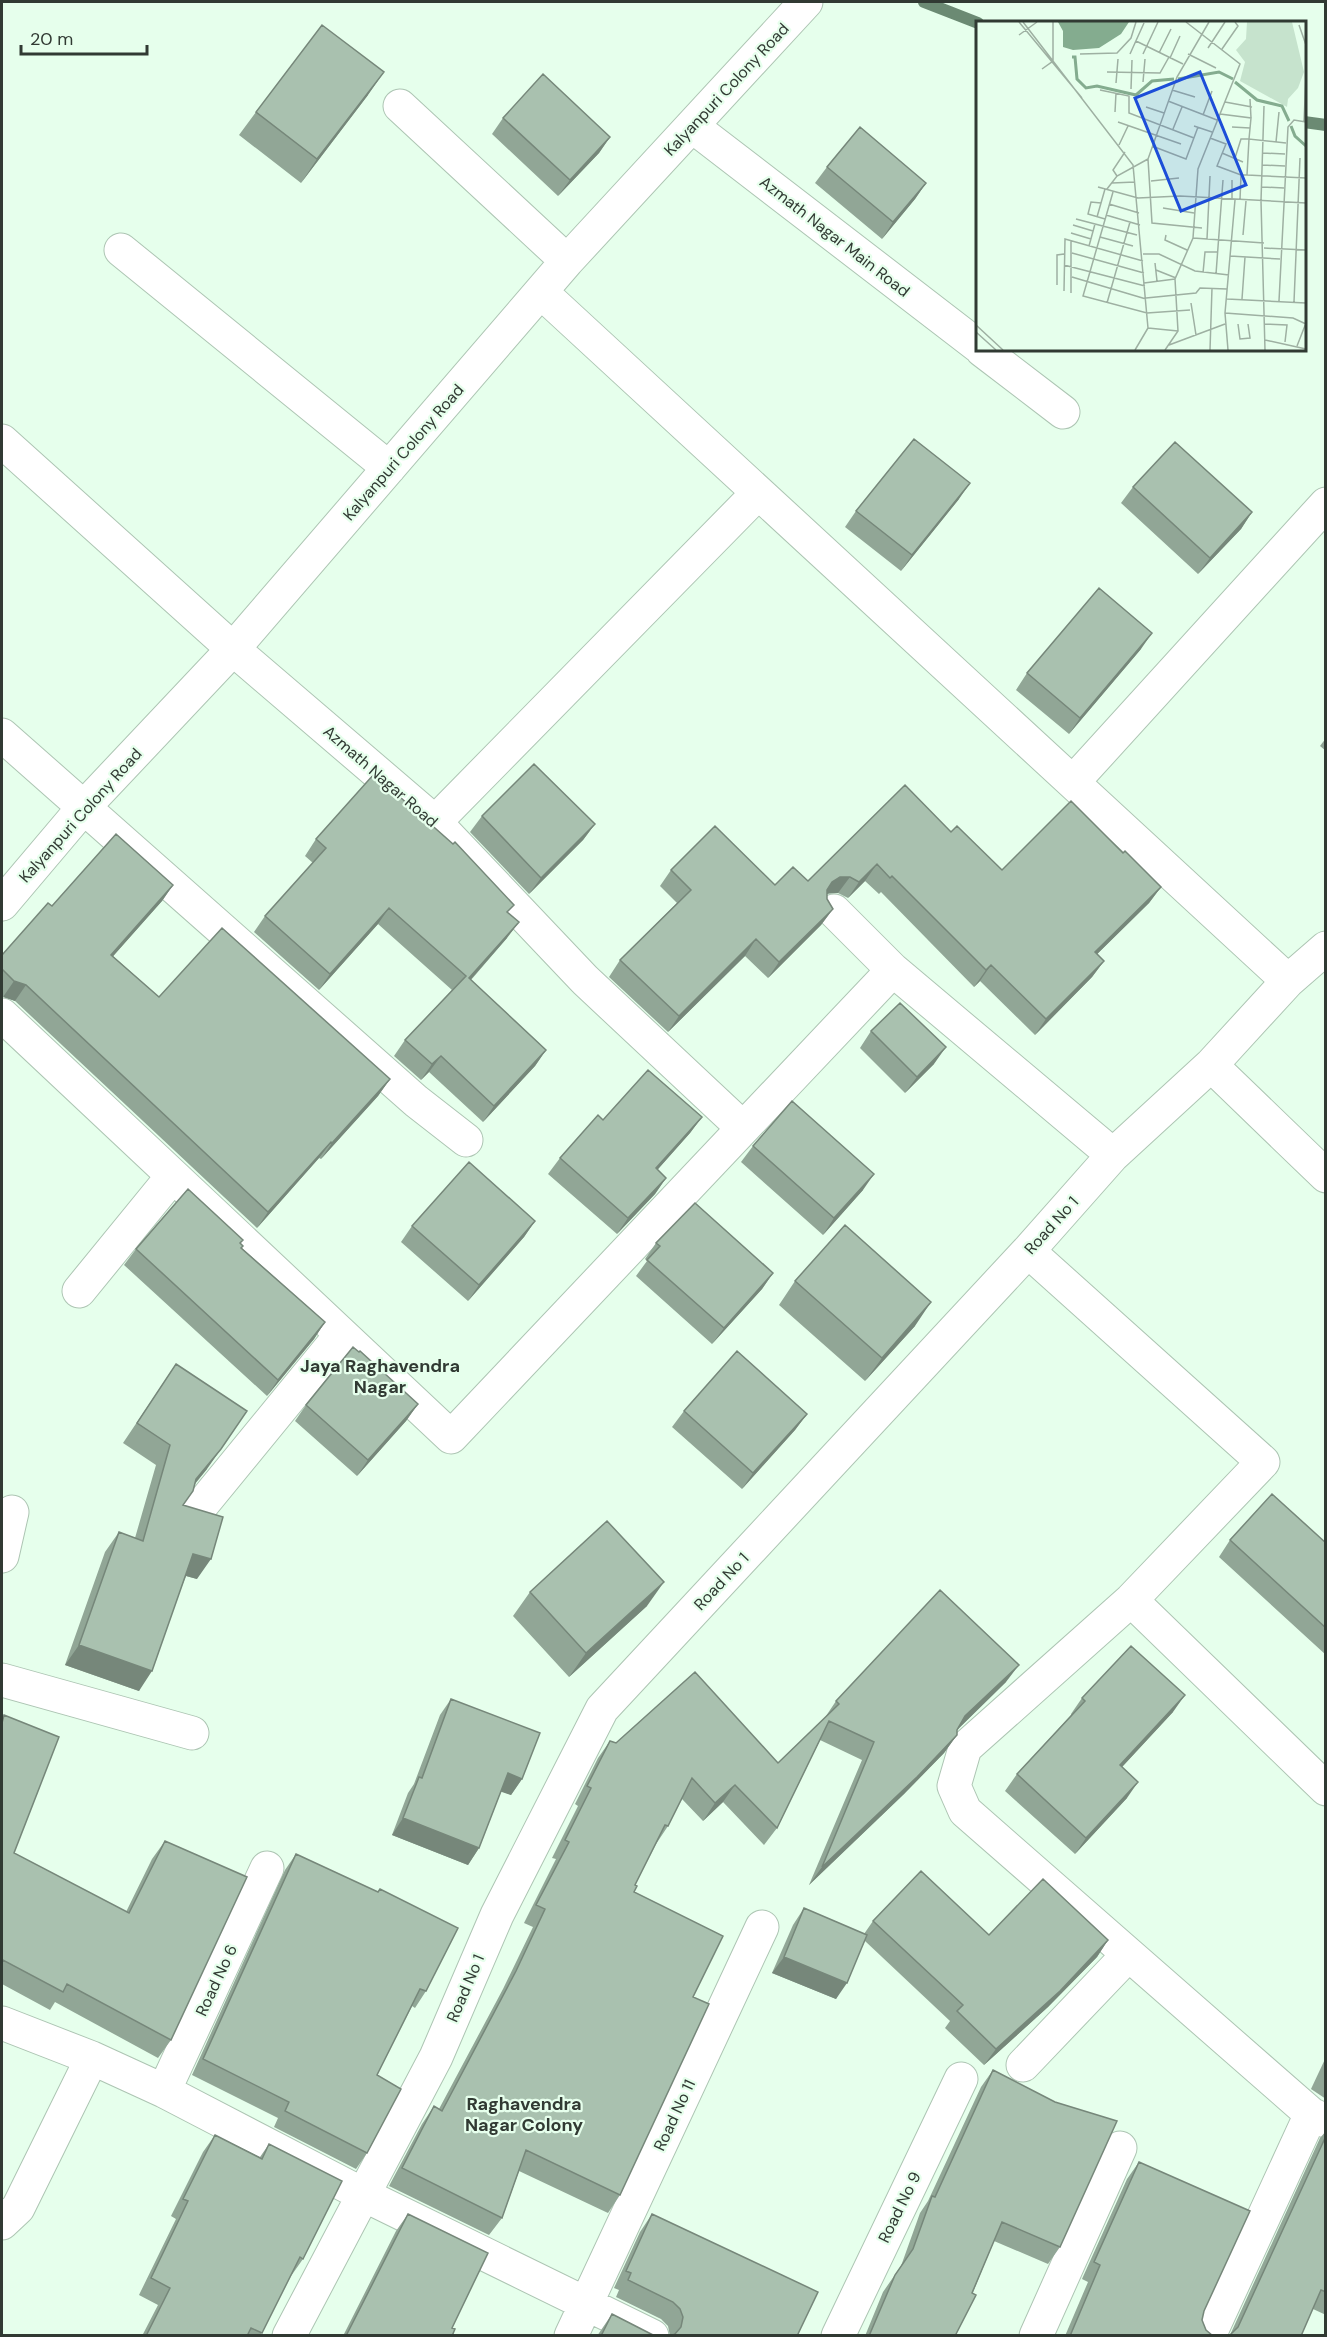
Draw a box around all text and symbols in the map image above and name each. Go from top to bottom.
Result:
scale bar [21,18,147,56]
street label: Kalyanpuri Colony Road [659,19,793,160]
inset map [976,21,1306,351]
text: 20 m [30,27,73,51]
street label: Azmath Nagar Main Road [755,171,914,302]
street label: Kalyanpuri Colony Road [338,380,468,525]
street label: Azmath Nagar Road [319,721,442,832]
street label: Kalyanpuri Colony Road [14,744,146,887]
street label: Road No 1 [1020,1192,1083,1259]
district label: Jaya Raghavendra Nagar [300,1354,460,1399]
street label: Road No 1 [689,1548,753,1615]
street label: Road No 6 [191,1941,242,2019]
street label: Road No 1 [442,1951,489,2025]
street label: Road No 11 [649,2076,700,2154]
district label: Raghavendra Nagar Colony [465,2092,583,2137]
street label: Road No 9 [873,2168,926,2246]

